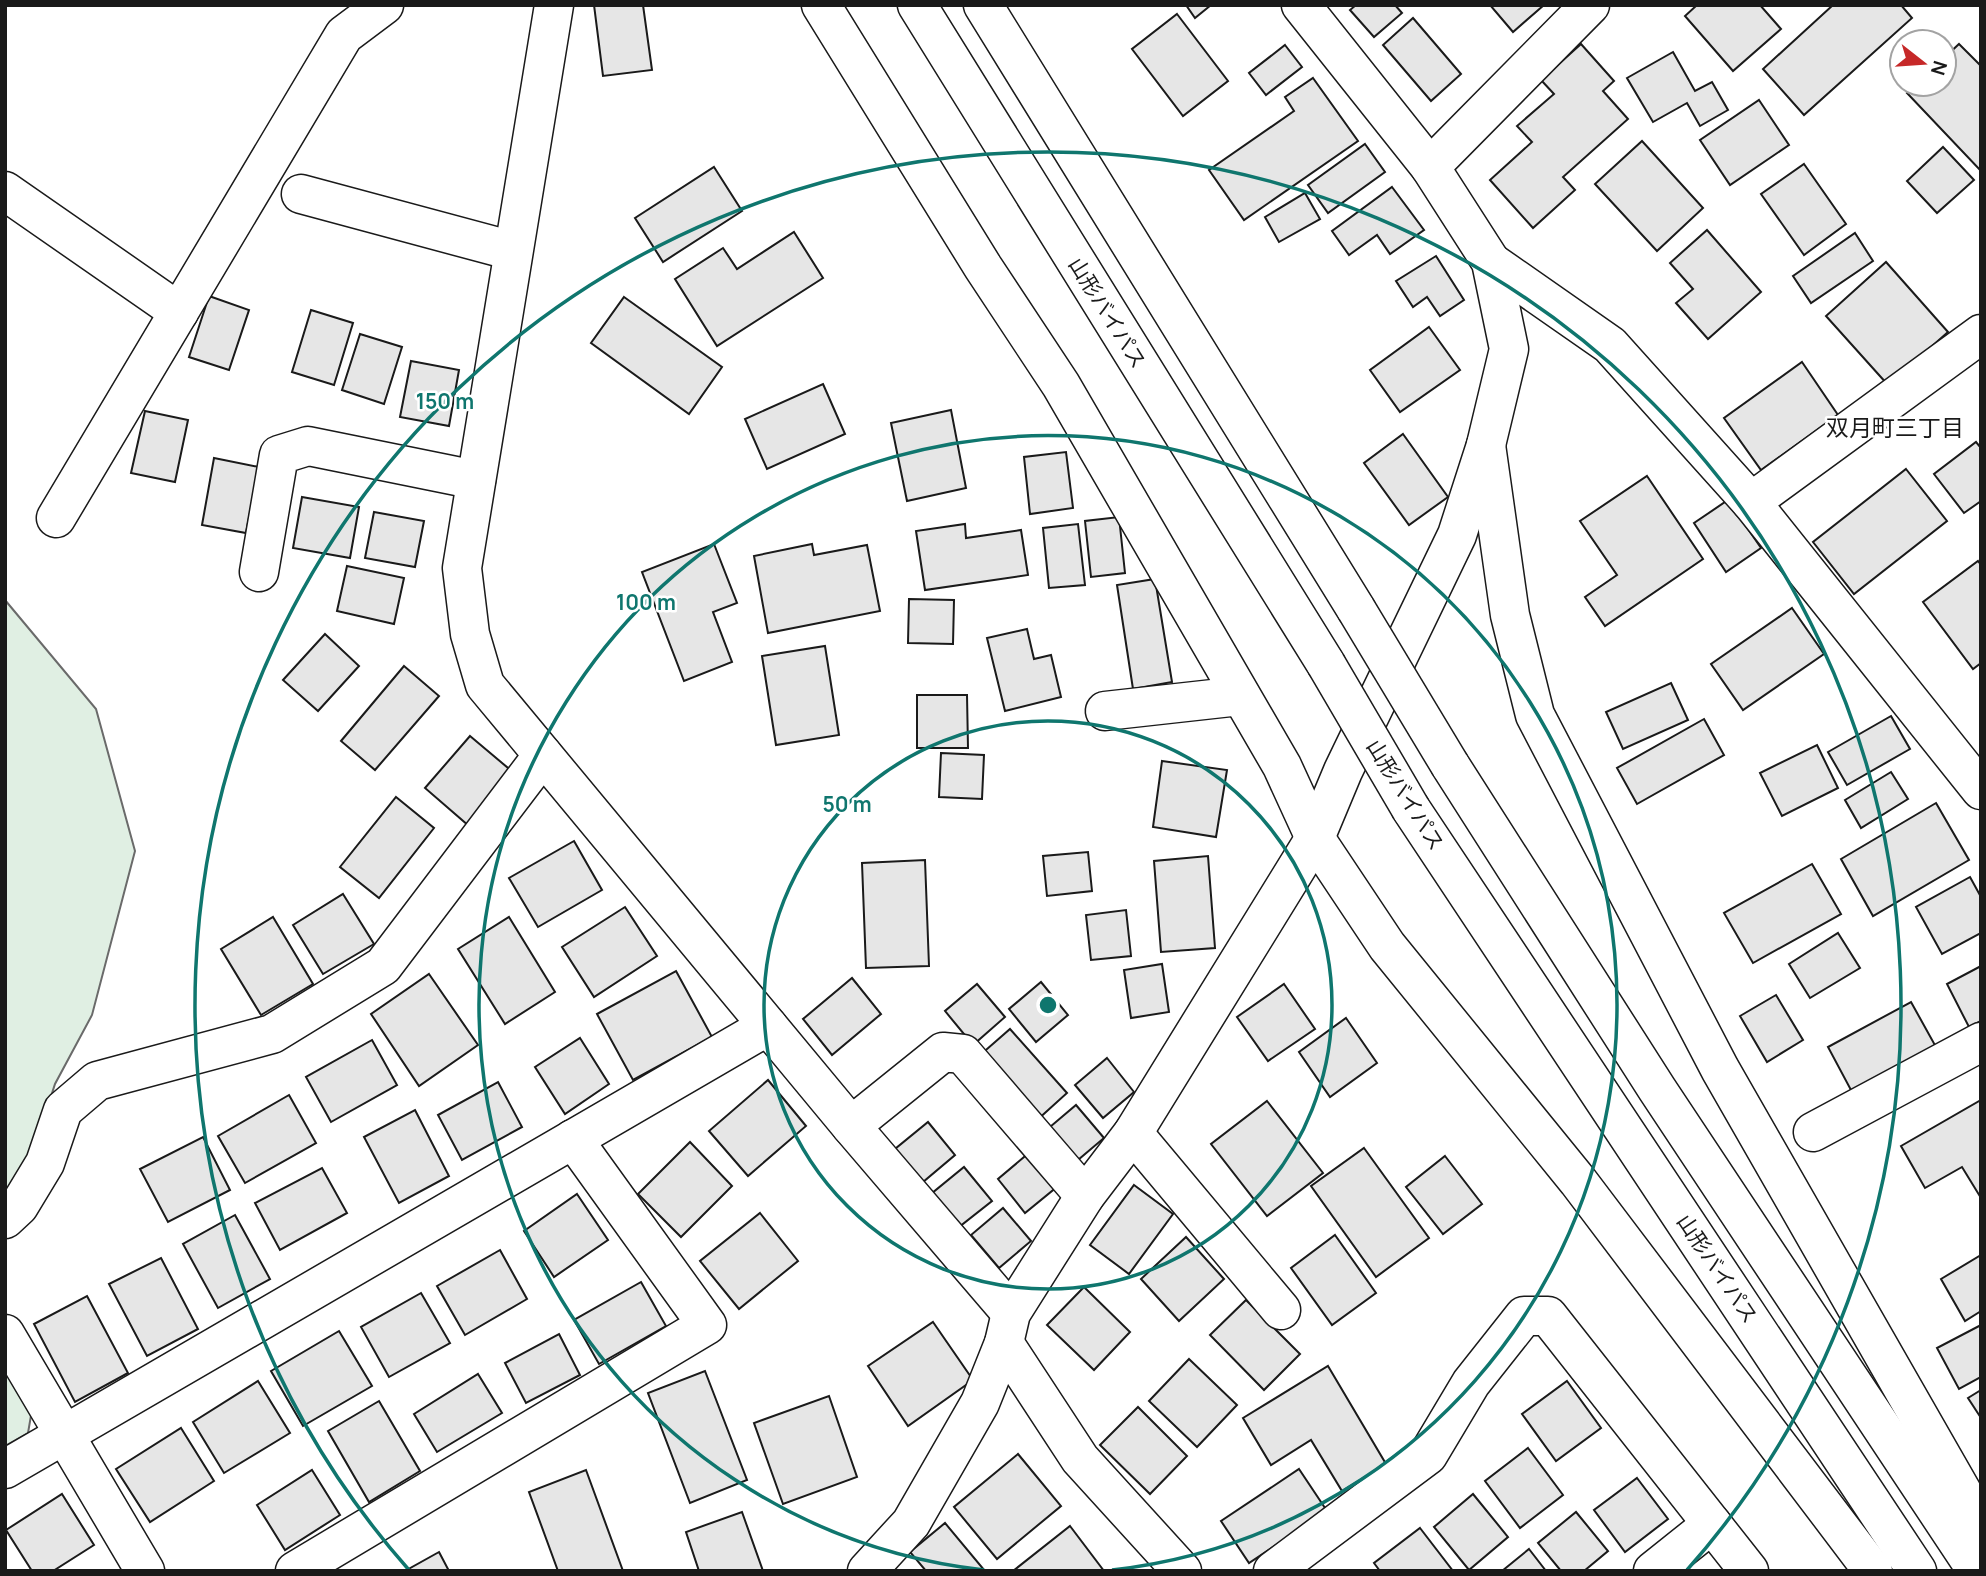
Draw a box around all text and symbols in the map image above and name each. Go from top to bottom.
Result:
north arrow [1888,28,1958,98]
text: N [1925,58,1954,78]
street label: 山形バイパス [1063,252,1153,373]
text: 150 m [416,387,474,415]
district label: 双月町三丁目 [1826,411,1964,443]
text: 100 m [616,588,676,616]
street label: 山形バイパス [1361,734,1451,855]
text: 50 m [822,790,872,818]
centre of rings [1036,993,1060,1017]
street label: 山形バイパス [1671,1209,1765,1328]

